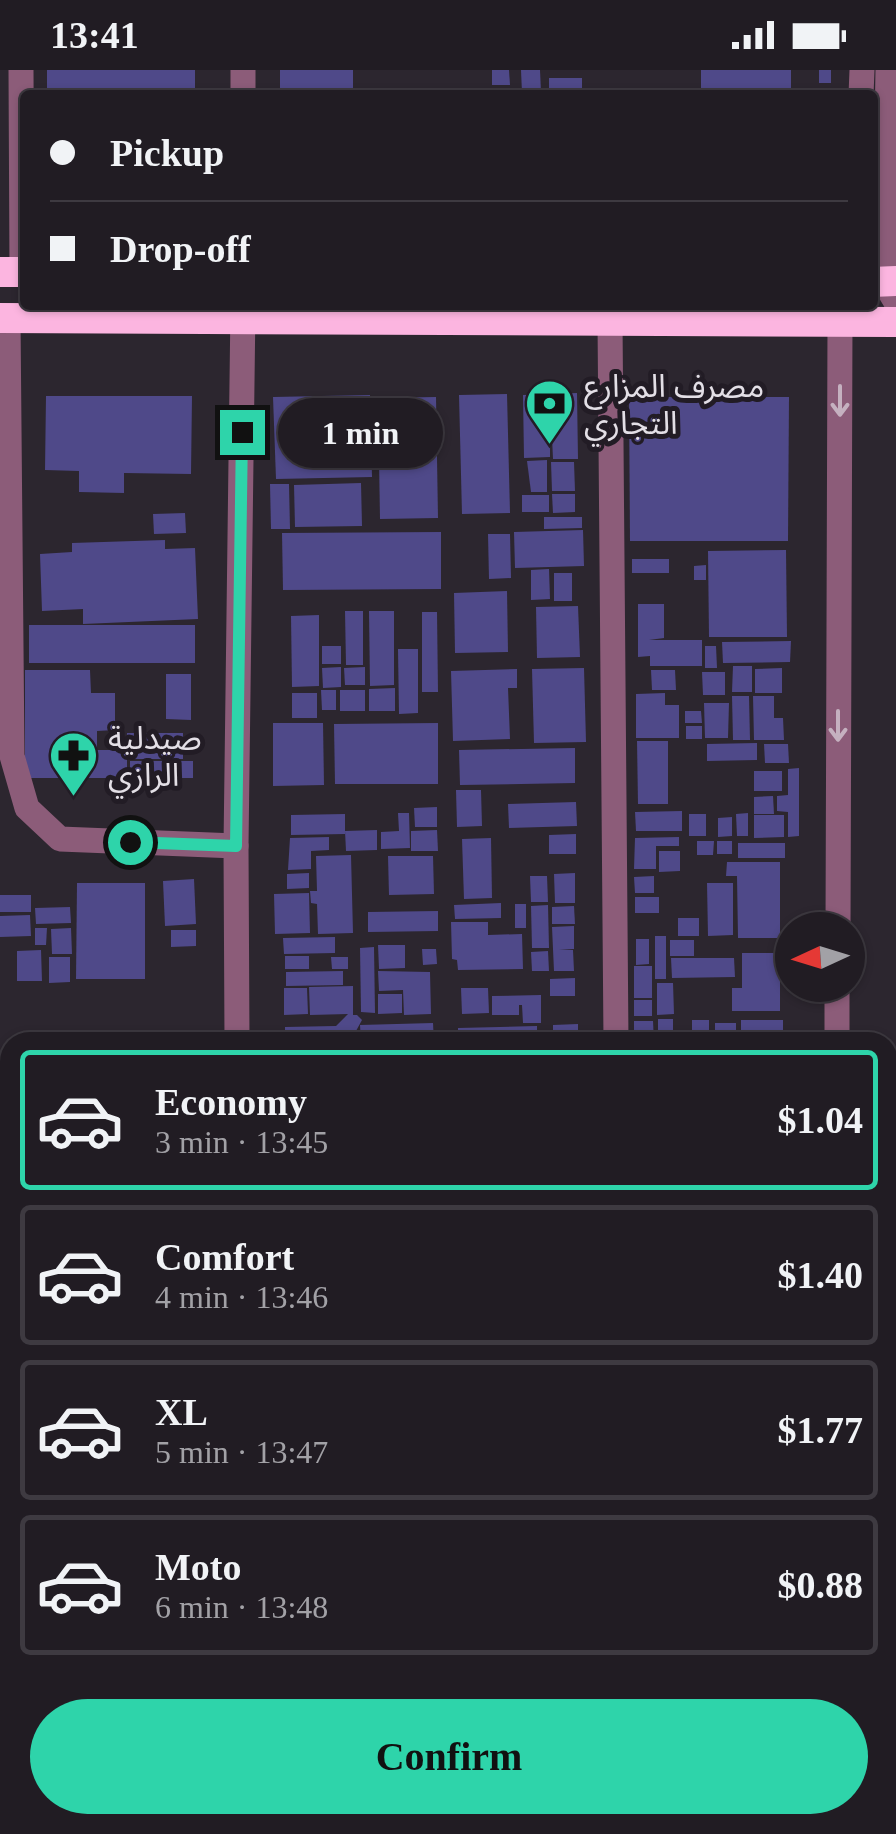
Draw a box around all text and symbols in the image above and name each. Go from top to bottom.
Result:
text: 13:41 [50,14,139,56]
text: Pickup [110,132,224,174]
text: Drop-off [110,228,251,270]
place label: مصرف المزارع التجاري [584,368,764,447]
bank icon: مصرف المزارع التجاري [523,378,575,446]
one-way arrow [830,384,850,417]
callout: 1 min [277,397,442,467]
route end [220,410,265,455]
text: 1 min [322,415,399,451]
one-way arrow [828,710,848,742]
place label: صيدلية الرازي [108,720,202,799]
pharmacy icon: صيدلية الرازي [47,730,99,798]
route start [108,820,153,865]
north arrow [775,912,865,1002]
map controls [775,912,865,1002]
icon: car [35,1075,125,1165]
text: Economy [155,1081,307,1123]
text: $1.04 [778,1099,863,1141]
text: 3 min · 13:45 [155,1124,328,1160]
icon: car [35,1230,125,1320]
text: Comfort [155,1236,294,1278]
text: $1.40 [778,1254,863,1296]
text: 4 min · 13:46 [155,1279,328,1315]
icon: car [35,1385,125,1475]
text: XL [155,1391,208,1433]
text: $1.77 [778,1409,863,1451]
text: 5 min · 13:47 [155,1434,328,1470]
icon: car [35,1540,125,1630]
text: Moto [155,1546,242,1588]
text: $0.88 [778,1564,863,1606]
text: 6 min · 13:48 [155,1589,328,1625]
button: Confirm [30,1699,868,1814]

